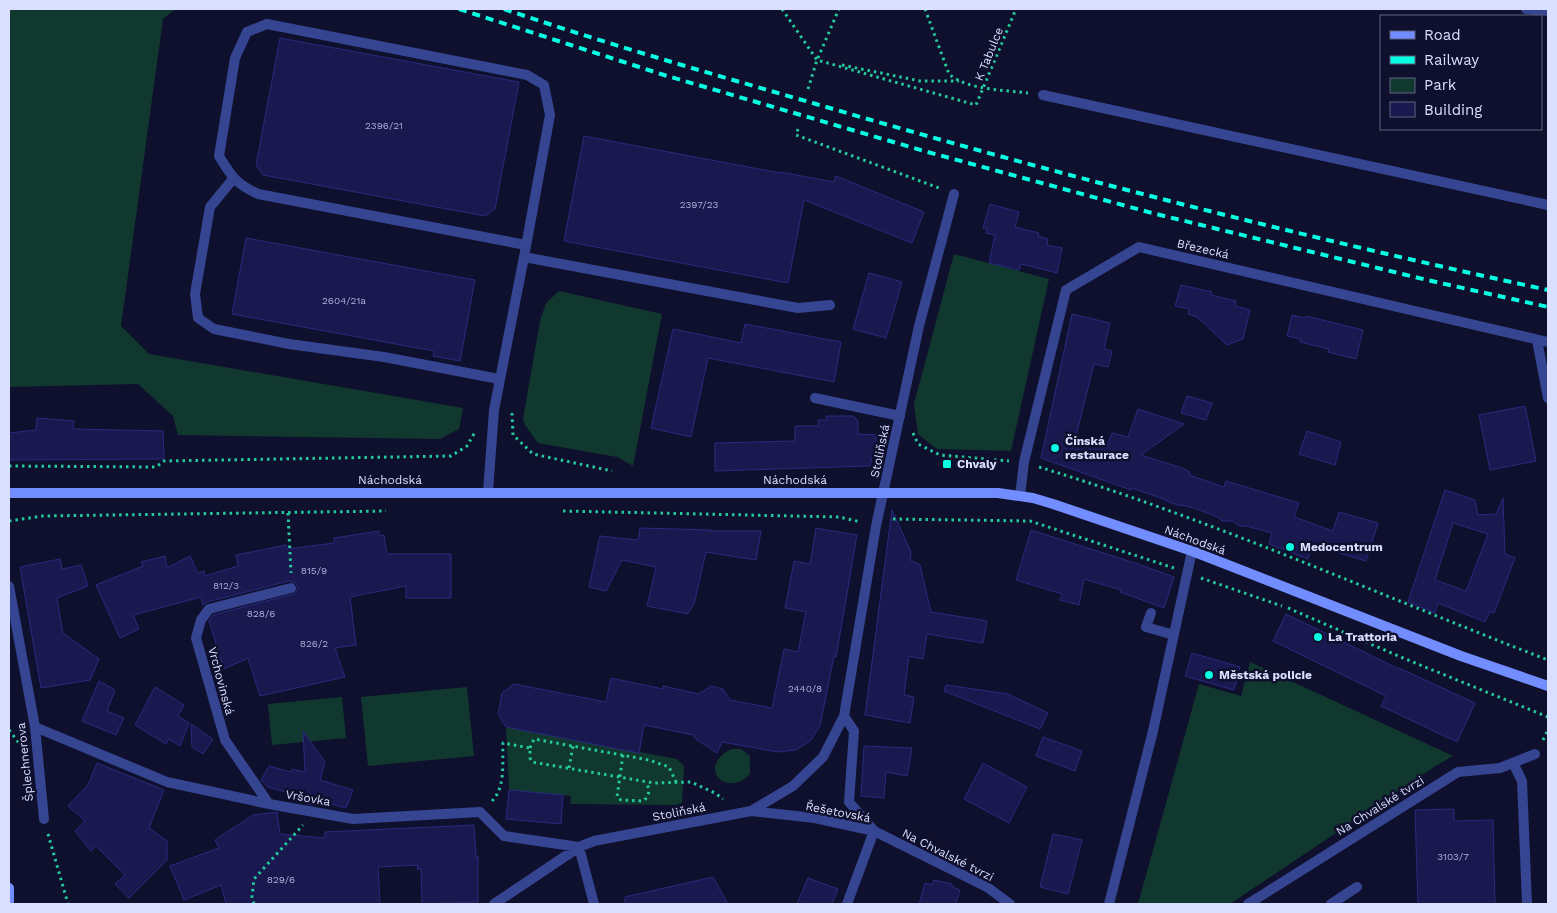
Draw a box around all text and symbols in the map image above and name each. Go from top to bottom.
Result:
legend [1380,15,1542,130]
street label: K Tabulce [972,25,1006,83]
text: Road [1424,26,1461,44]
text: Railway [1424,51,1479,69]
text: Park [1424,76,1457,94]
text: Building [1424,101,1482,119]
house number: 2396/21 [365,120,403,131]
house number: 2397/23 [680,199,719,210]
street label: Březecká [1176,236,1231,262]
house number: 2604/21a [322,295,366,306]
street label: Stoliňská [868,423,893,479]
place label: Čínská restaurace [1065,434,1129,462]
marker: Čínská restaurace [1049,442,1061,454]
place label: Chvaly [957,457,997,471]
marker: Chvaly [941,458,953,470]
street label: Náchodská [358,473,422,487]
street label: Náchodská [763,473,827,487]
street label: Náchodská [1162,522,1228,558]
place label: Medocentrum [1300,540,1383,554]
marker: Medocentrum [1284,541,1296,553]
house number: 815/9 [301,565,327,576]
house number: 812/3 [213,580,239,591]
house number: 828/6 [247,608,275,619]
place label: La Trattoria [1328,630,1397,644]
marker: La Trattoria [1312,631,1324,643]
house number: 826/2 [300,638,328,649]
street label: Vrchovinská [205,645,237,717]
place label: Městská policie [1219,668,1312,682]
marker: Městská policie [1203,669,1215,681]
house number: 2440/8 [788,683,822,694]
street label: Šplechnerova [14,722,36,802]
street label: Na Chvalské tvrzi [1334,773,1426,839]
street label: Vršovka [285,787,332,809]
street label: Řešetovská [804,799,872,825]
street label: Stoliňská [651,800,707,824]
street label: Na Chvalské tvrzi [900,826,996,884]
house number: 3103/7 [1437,851,1469,862]
house number: 829/6 [267,874,295,885]

